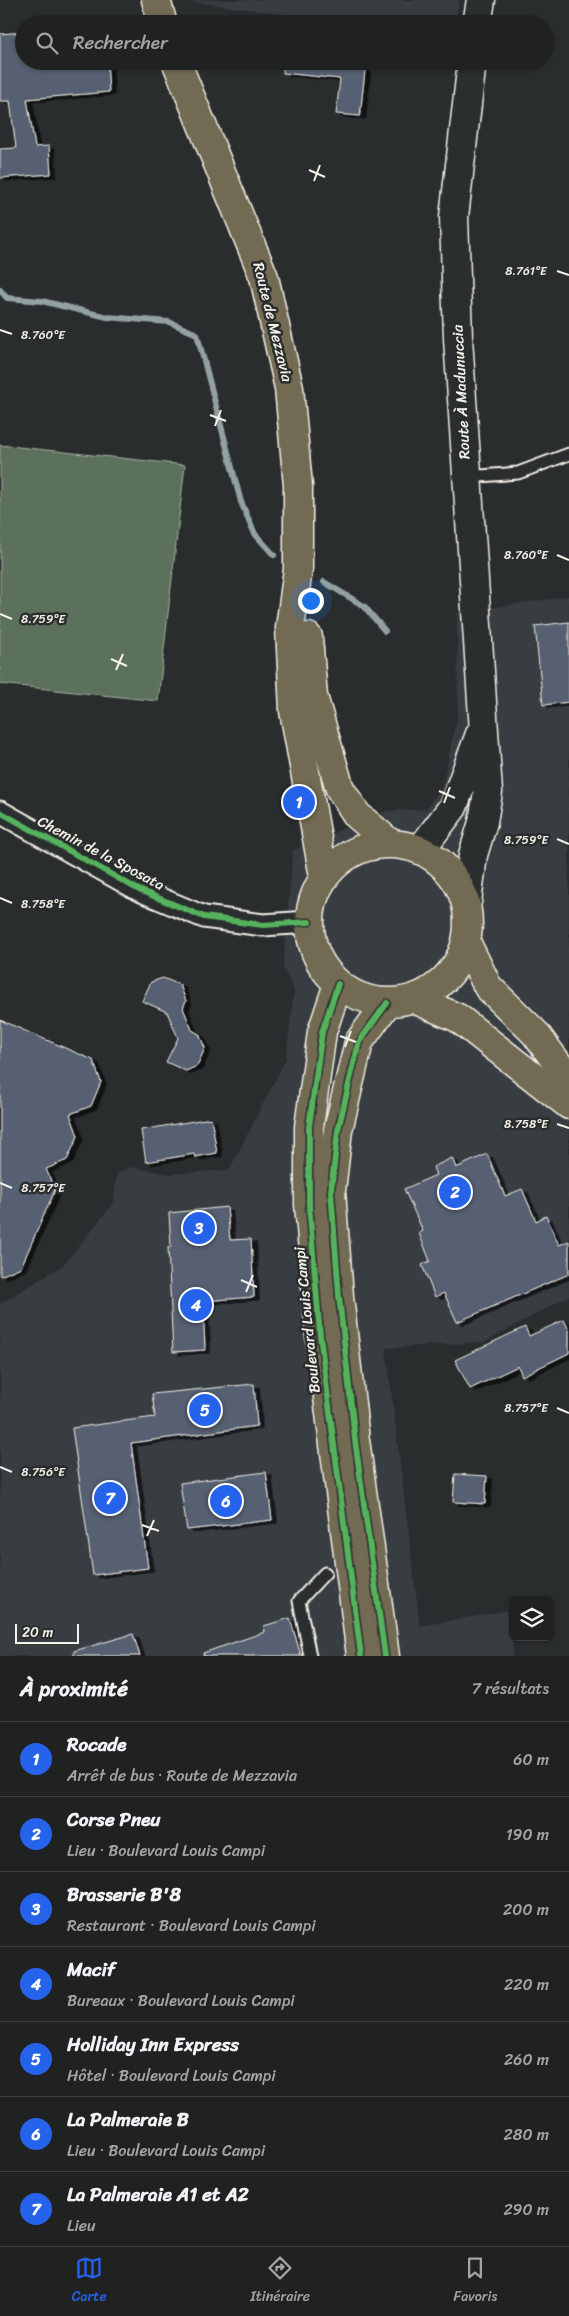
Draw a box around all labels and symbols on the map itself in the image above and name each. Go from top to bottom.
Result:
street label: Route de Mezzavia [246,260,301,385]
text: 8.761°E [505,260,548,282]
text: 8.760°E [21,324,66,346]
street label: Route À Madunuccia [444,324,478,460]
text: 8.760°E [504,544,549,566]
your location [298,588,324,614]
text: 8.759°E [21,608,66,630]
pin: 1 [283,783,315,821]
street label: Chemin de la Sposata [33,808,170,898]
text: 8.759°E [504,829,549,851]
text: 8.758°E [21,893,66,915]
text: 8.758°E [504,1113,549,1135]
pin: 2 [439,1173,471,1211]
text: 8.757°E [21,1177,66,1199]
pin: 3 [183,1209,215,1247]
street label: Boulevard Louis Campi [286,1245,328,1395]
pin: 4 [180,1286,212,1324]
pin: 5 [189,1391,221,1429]
text: 8.757°E [504,1397,549,1419]
text: 8.756°E [21,1461,66,1483]
pin: 7 [94,1479,126,1517]
pin: 6 [210,1482,242,1520]
scale bar [15,1621,79,1644]

